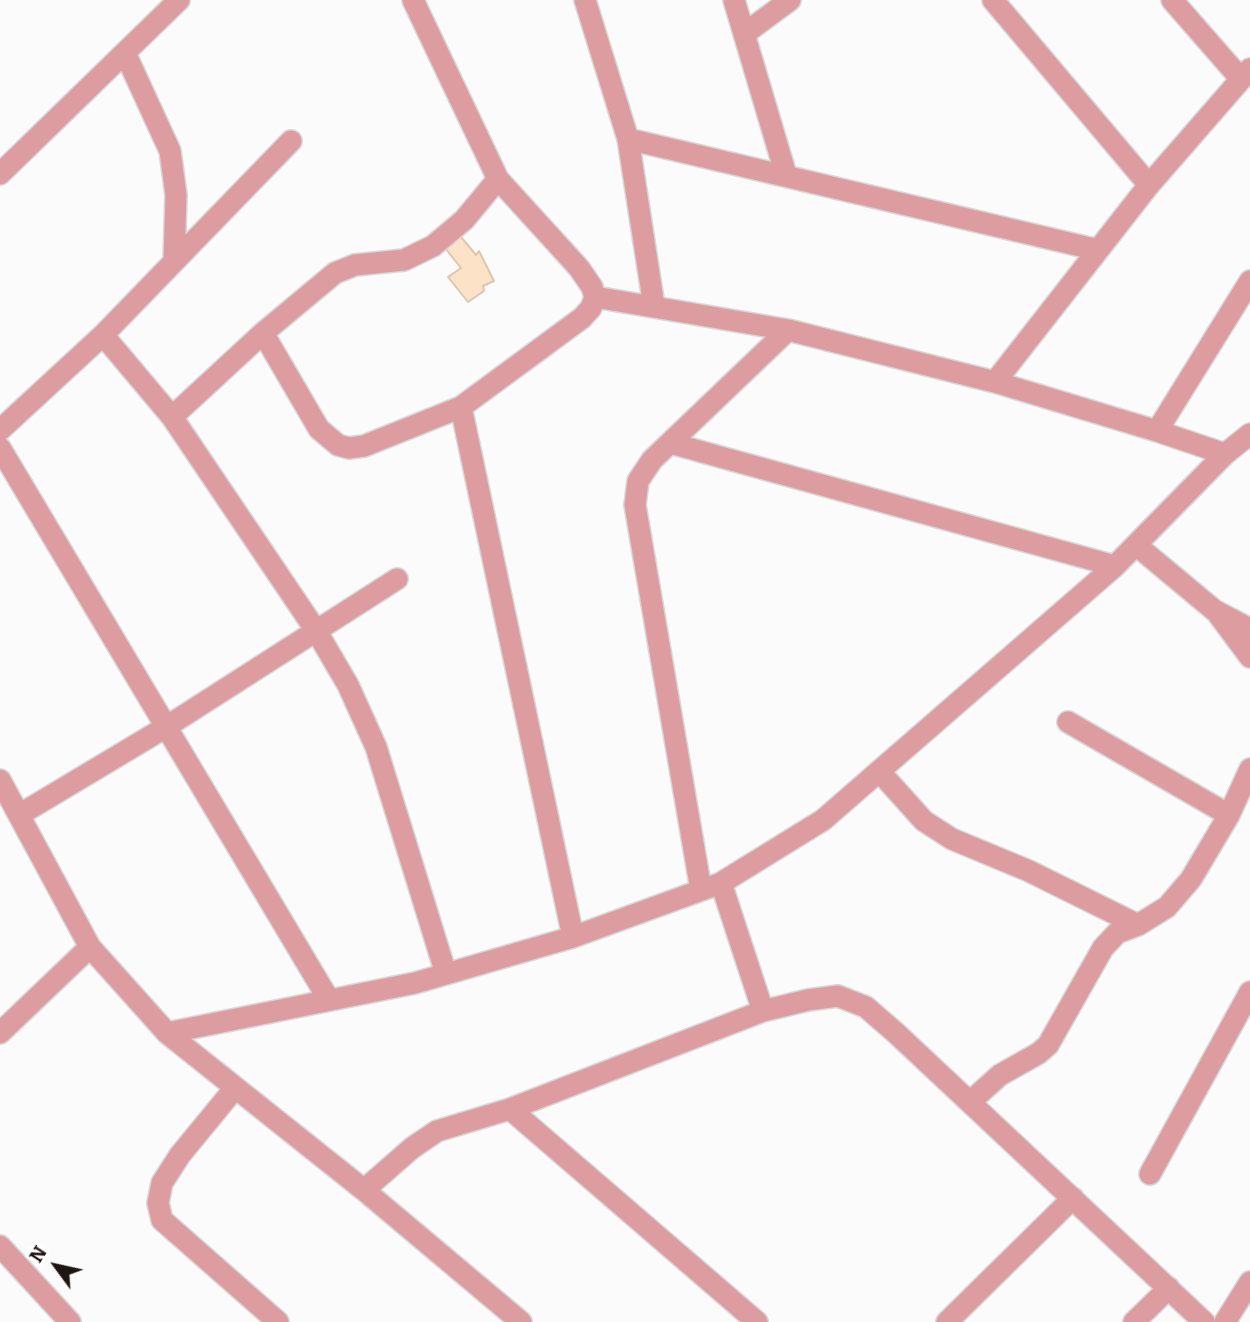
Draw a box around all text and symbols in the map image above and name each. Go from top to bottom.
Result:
north arrow [21,1231,91,1301]
text: N [24,1242,52,1267]

